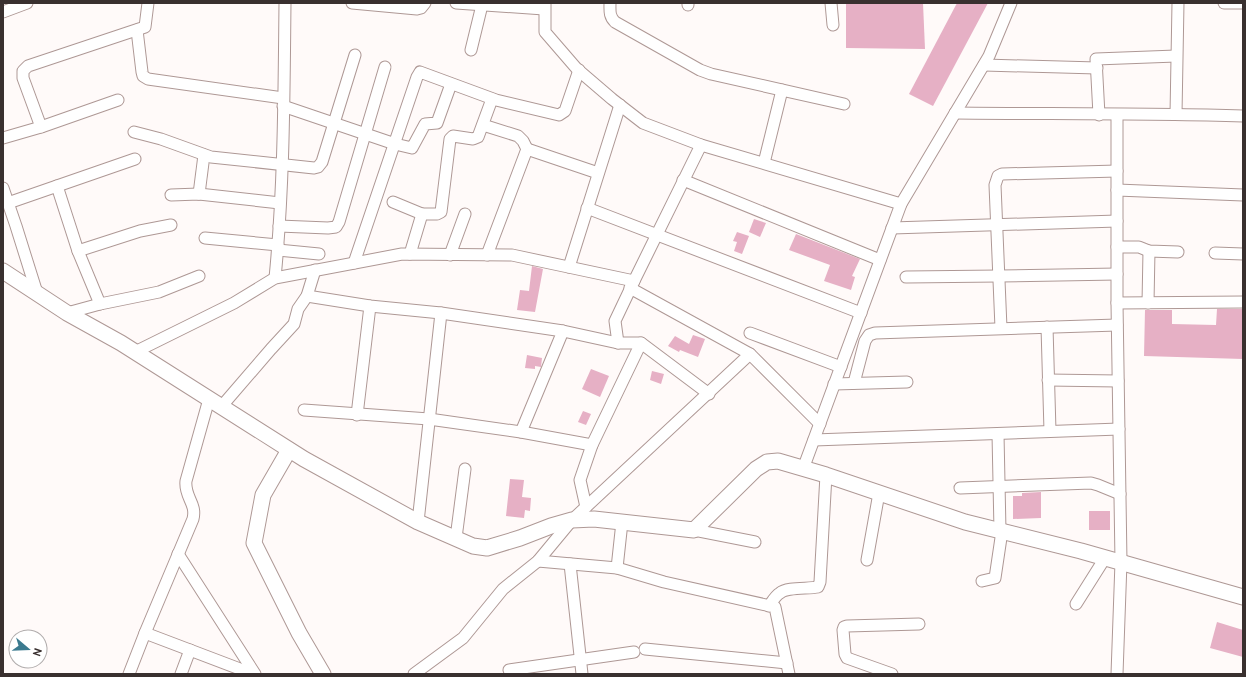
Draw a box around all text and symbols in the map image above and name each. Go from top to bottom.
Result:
north arrow [8,629,48,669]
text: N [29,646,44,658]

